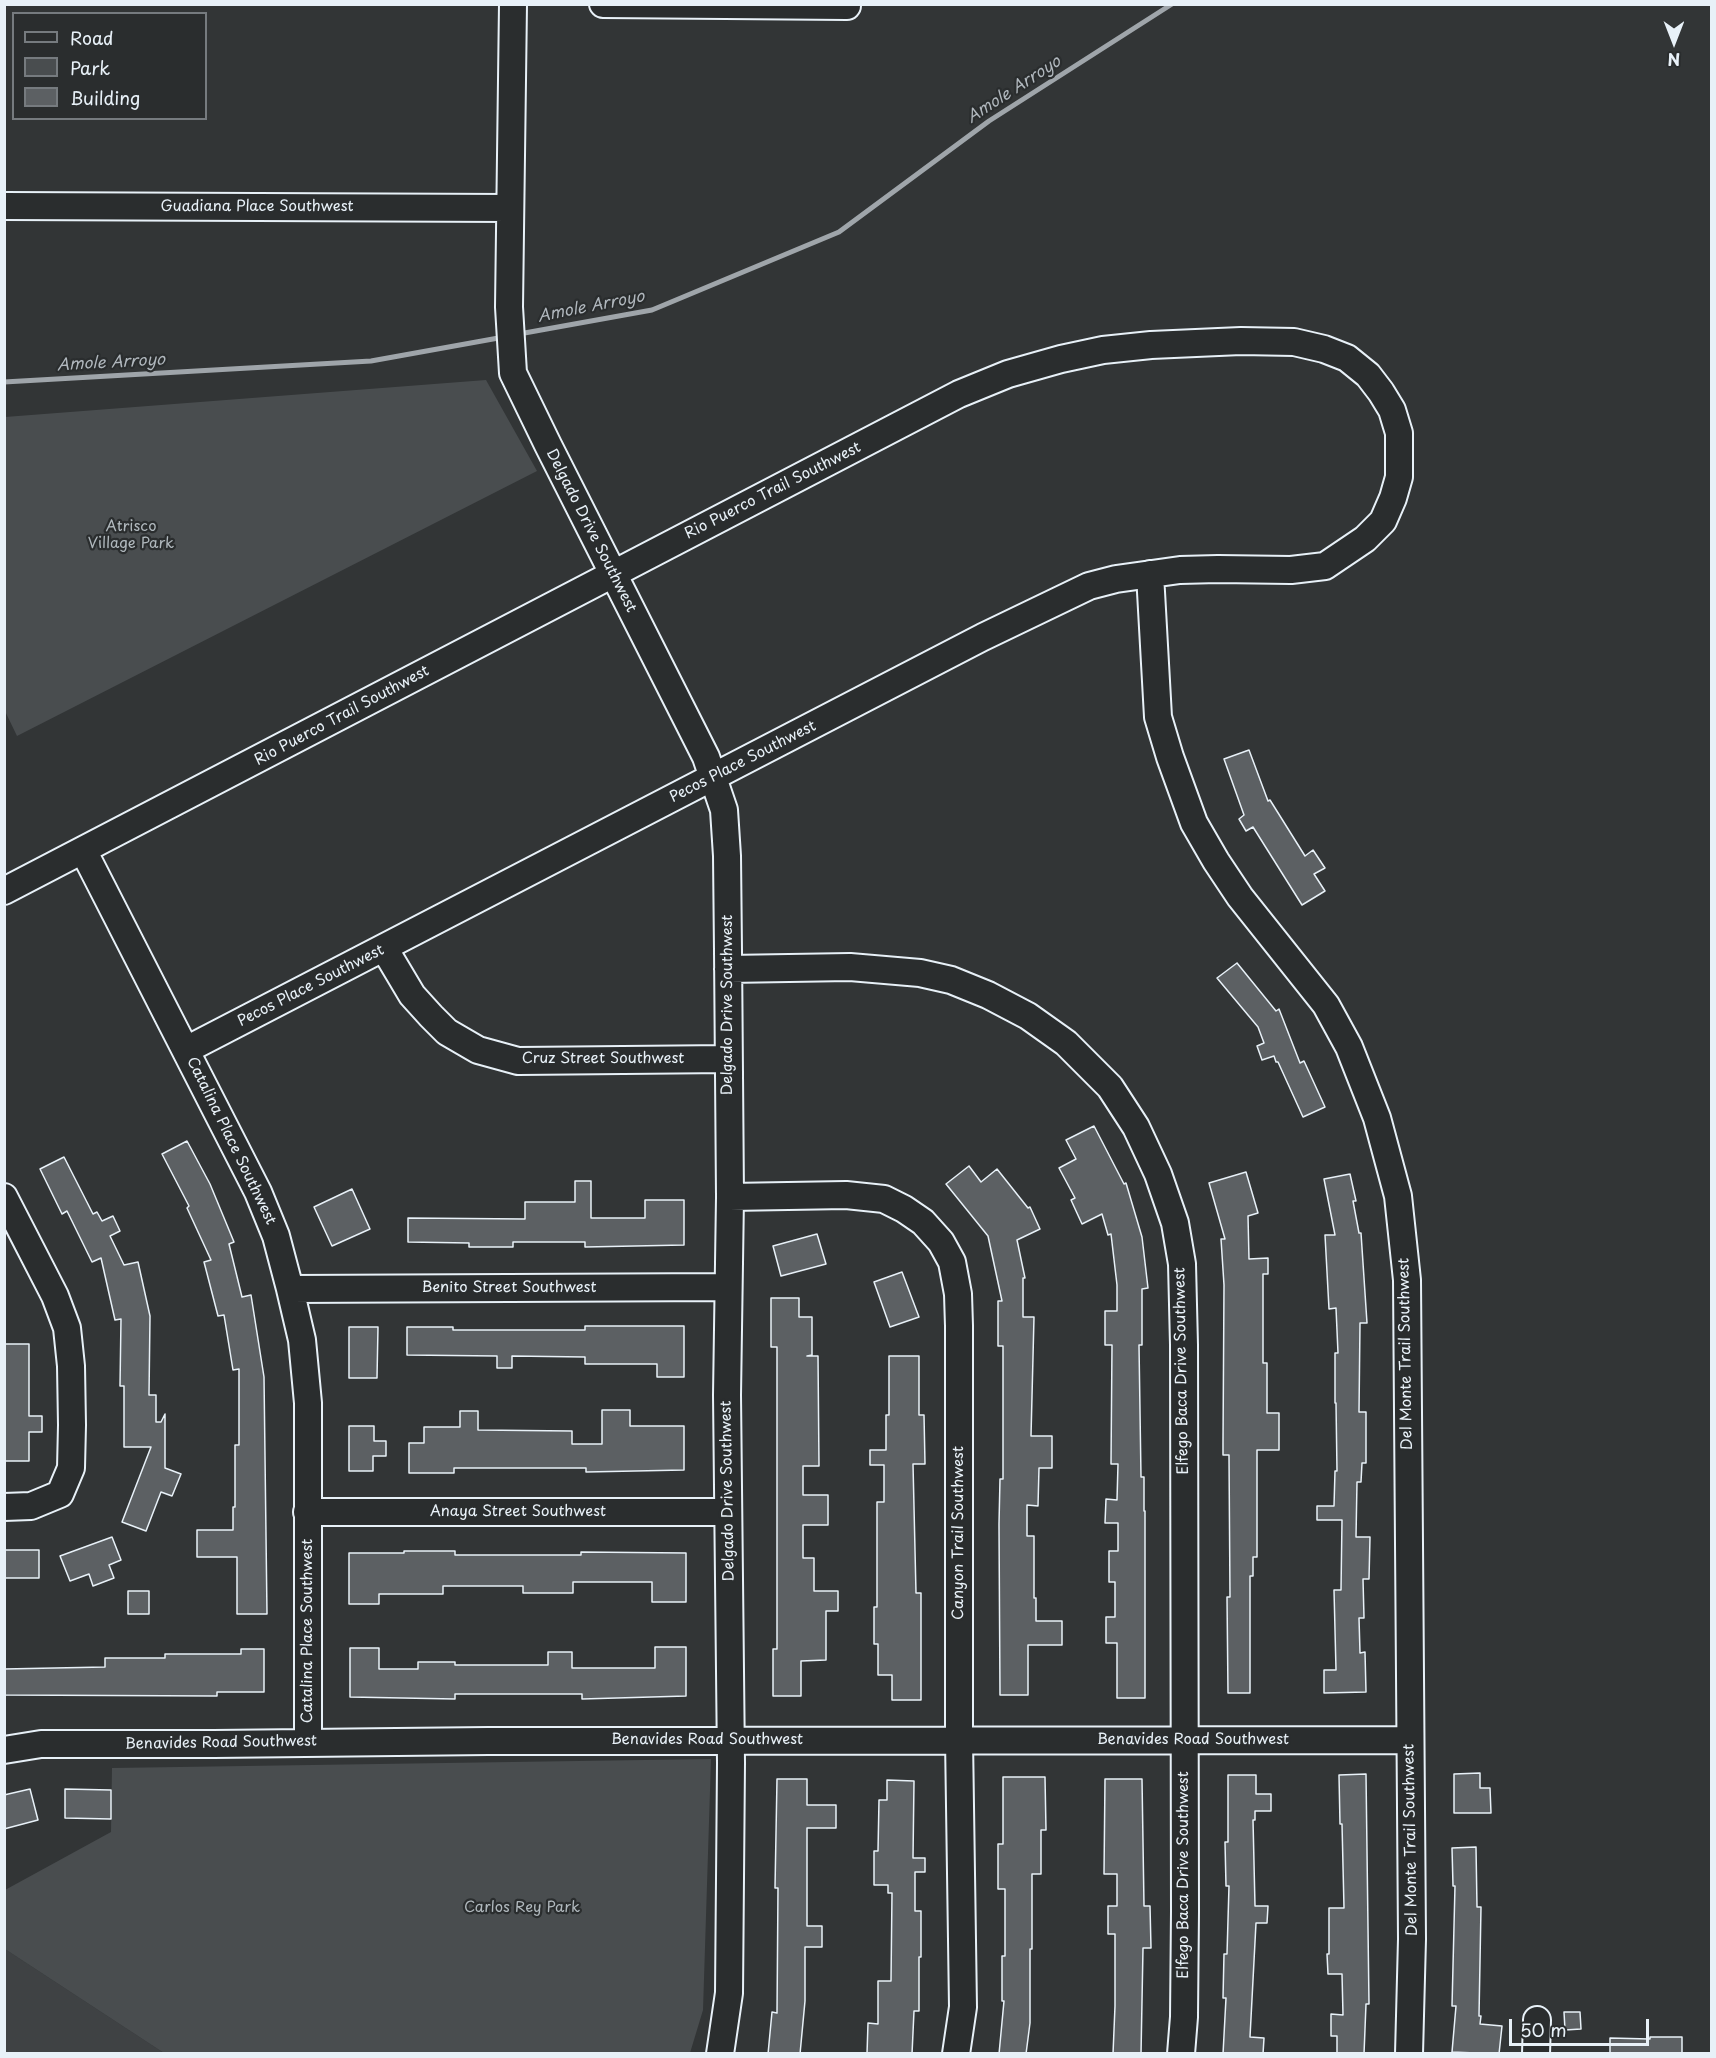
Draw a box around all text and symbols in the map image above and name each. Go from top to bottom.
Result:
legend [12,12,207,120]
north arrow [1644,12,1704,72]
text: Road [70,24,114,51]
text: N [1668,48,1680,72]
water label: Amole Arroyo [963,52,1065,128]
text: Park [70,54,110,81]
text: Building [70,84,140,111]
street label: Guadiana Place Southwest [160,198,354,216]
water label: Amole Arroyo [536,287,646,327]
water label: Amole Arroyo [56,351,166,375]
street label: Rio Puerco Trail Southwest [682,439,864,543]
street label: Delgado Drive Southwest [542,446,640,616]
park label: Atrisco Village Park [88,518,174,553]
street label: Rio Puerco Trail Southwest [252,662,432,770]
street label: Pecos Place Southwest [667,717,819,807]
street label: Delgado Drive Southwest [719,915,737,1095]
street label: Pecos Place Southwest [235,941,387,1031]
street label: Cruz Street Southwest [522,1050,684,1068]
street label: Catalina Place Southwest [182,1054,280,1228]
street label: Del Monte Trail Southwest [1395,1258,1417,1450]
street label: Elfego Baca Drive Southwest [1171,1267,1193,1475]
street label: Benito Street Southwest [422,1279,596,1297]
street label: Delgado Drive Southwest [717,1401,739,1581]
street label: Canyon Trail Southwest [950,1446,968,1620]
street label: Anaya Street Southwest [430,1503,606,1521]
street label: Catalina Place Southwest [299,1539,317,1723]
street label: Benavides Road Southwest [611,1731,803,1749]
street label: Benavides Road Southwest [1097,1731,1289,1749]
street label: Benavides Road Southwest [125,1732,317,1754]
street label: Del Monte Trail Southwest [1400,1744,1422,1936]
street label: Elfego Baca Drive Southwest [1175,1771,1193,1979]
park label: Carlos Rey Park [464,1899,580,1917]
scale bar [1512,2007,1652,2045]
text: 50 m [1520,2016,1567,2043]

